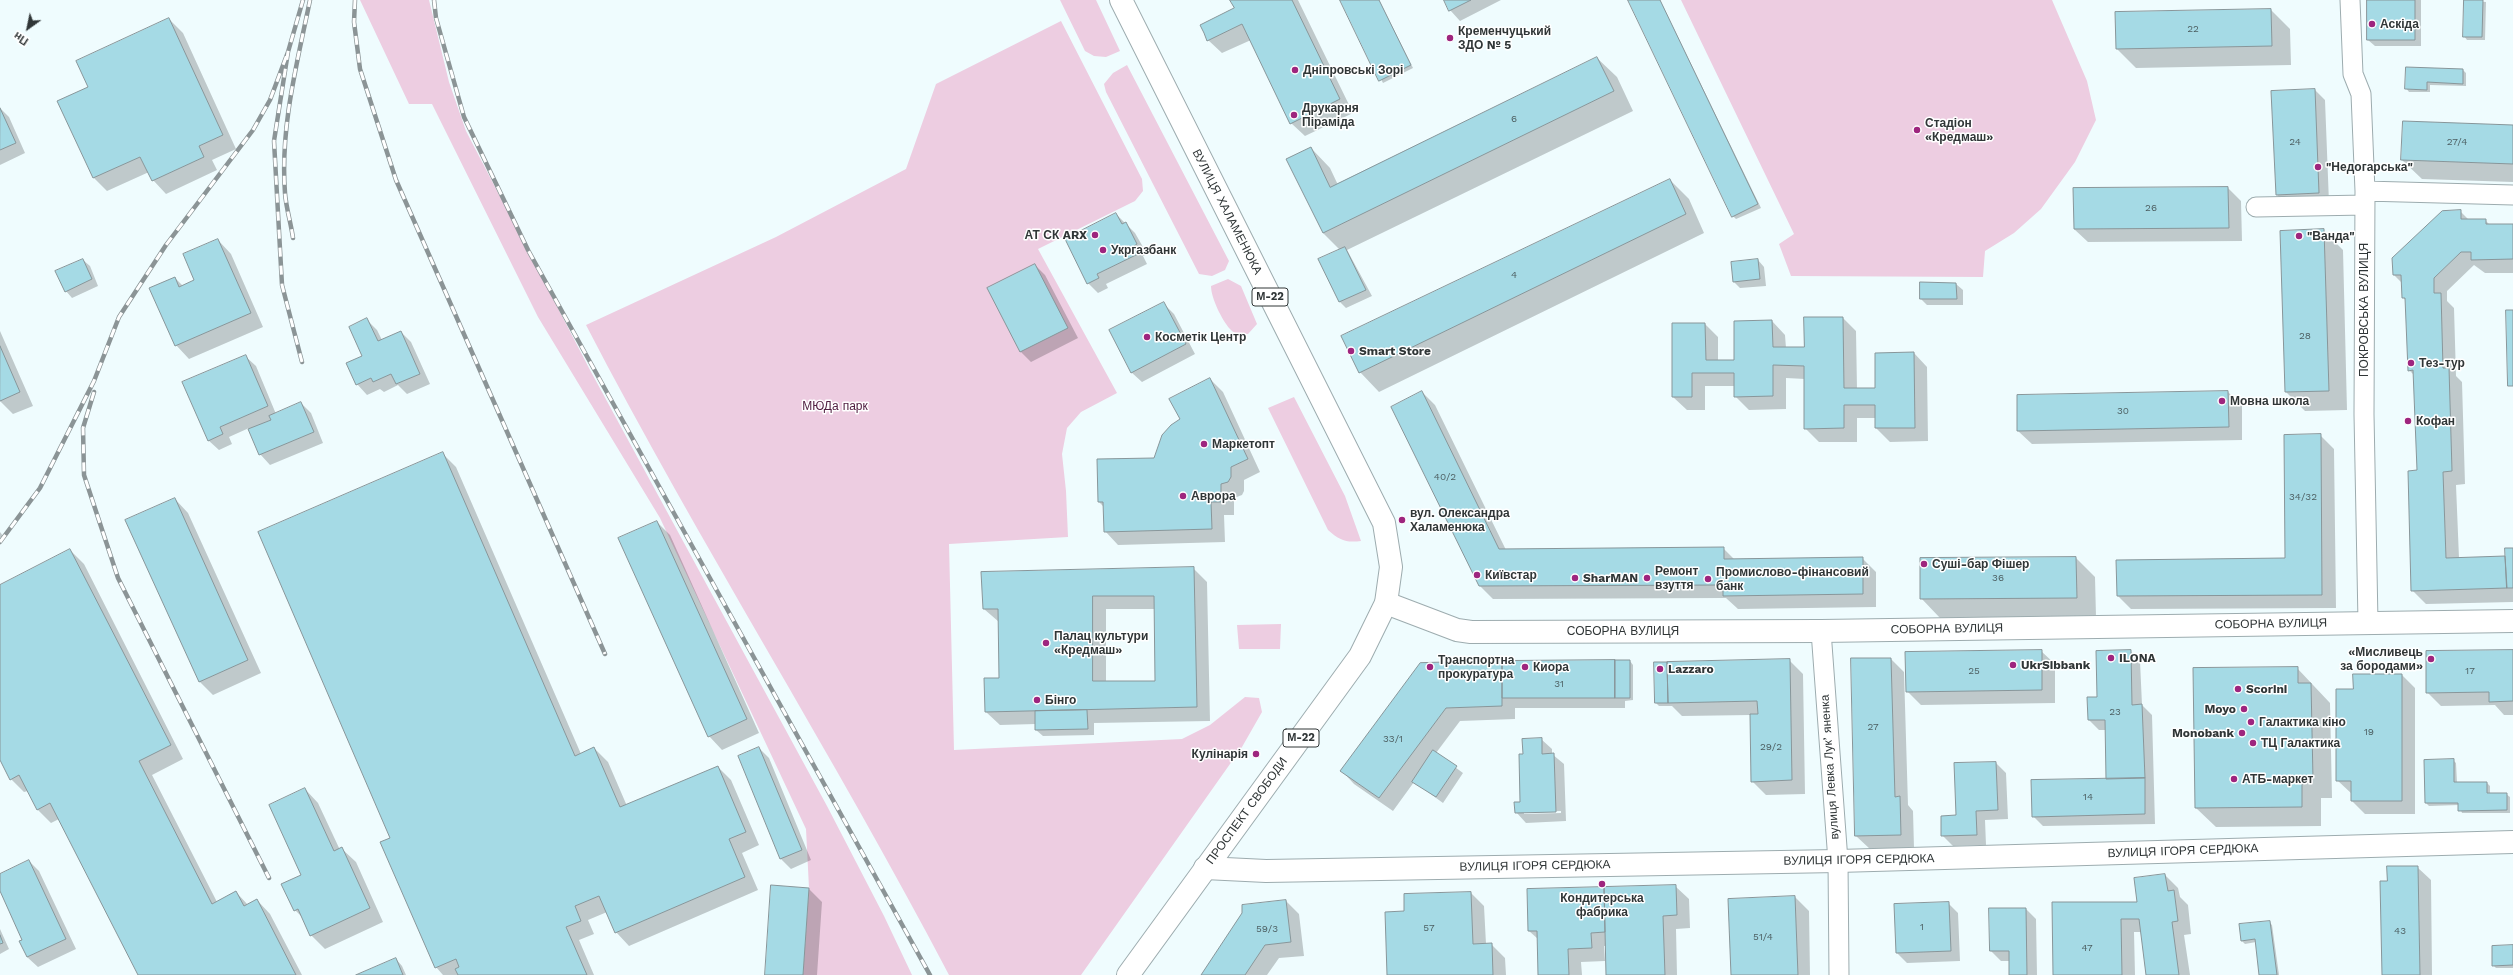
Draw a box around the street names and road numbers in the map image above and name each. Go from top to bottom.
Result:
street label: ВУЛИЦЯ ХАЛАМЕНЮКА [1189,147,1265,277]
street label: ПОКРОВСЬКА ВУЛИЦЯ [2357,243,2371,377]
road number: М-22 [1252,288,1288,306]
street label: СОБОРНА ВУЛИЦЯ [2215,616,2327,632]
street label: СОБОРНА ВУЛИЦЯ [1891,621,2003,637]
street label: СОБОРНА ВУЛИЦЯ [1567,624,1679,638]
street label: вулиця Левка Лукʼяненка [1818,694,1842,840]
road number: М-22 [1283,729,1319,747]
street label: ПРОСПЕКТ СВОБОДИ [1203,755,1291,867]
street label: ВУЛИЦЯ ІГОРЯ СЕРДЮКА [2107,841,2259,861]
street label: ВУЛИЦЯ ІГОРЯ СЕРДЮКА [1783,851,1935,869]
street label: ВУЛИЦЯ ІГОРЯ СЕРДЮКА [1459,857,1611,875]

